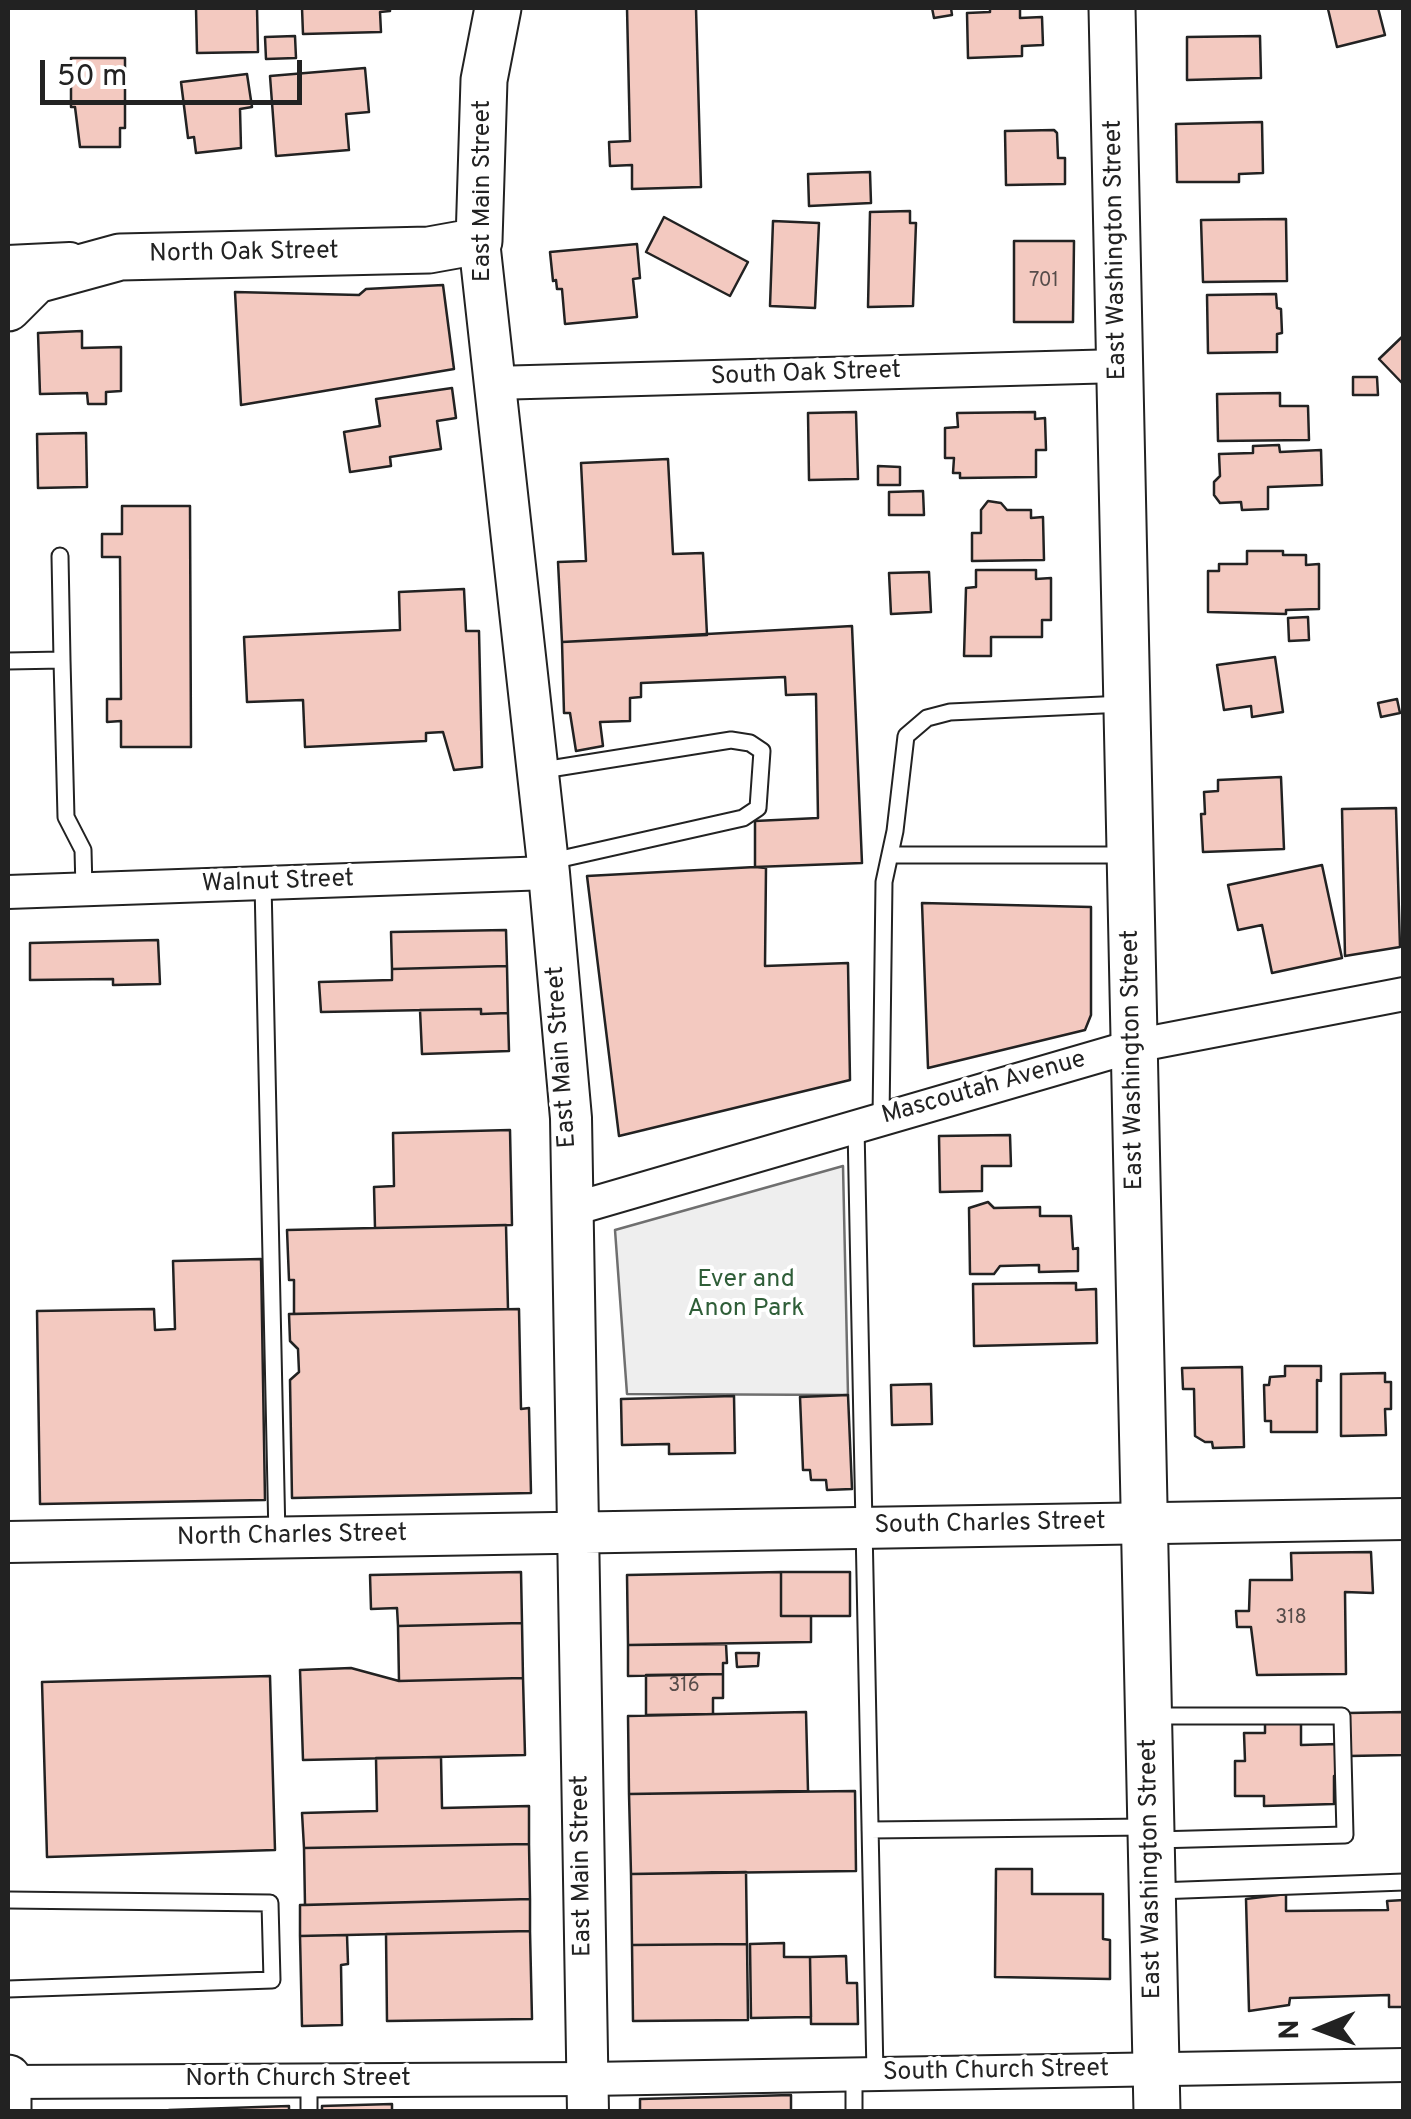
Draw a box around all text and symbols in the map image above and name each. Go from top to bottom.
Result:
scale bar [45,40,308,102]
text: 50 m [57,59,127,96]
street label: East Main Street [469,100,499,282]
street label: East Washington Street [1100,119,1134,381]
street label: North Oak Street [149,237,339,271]
house number: 701 [1029,270,1059,294]
street label: South Oak Street [710,357,902,393]
street label: Walnut Street [201,865,355,901]
street label: East Washington Street [1117,929,1151,1191]
street label: East Main Street [542,965,584,1149]
street label: Mascoutah Avenue [879,1046,1089,1132]
park label: Ever and Anon Park [688,1266,804,1325]
street label: South Charles Street [874,1508,1106,1542]
street label: North Charles Street [177,1520,407,1554]
house number: 318 [1275,1607,1307,1631]
house number: 316 [668,1675,700,1699]
street label: East Washington Street [1135,1738,1169,2000]
street label: East Main Street [566,1775,600,1957]
north arrow [1271,1979,1371,2079]
text: N [1273,2019,1309,2040]
street label: South Church Street [883,2055,1109,2089]
street label: North Church Street [185,2065,411,2095]

